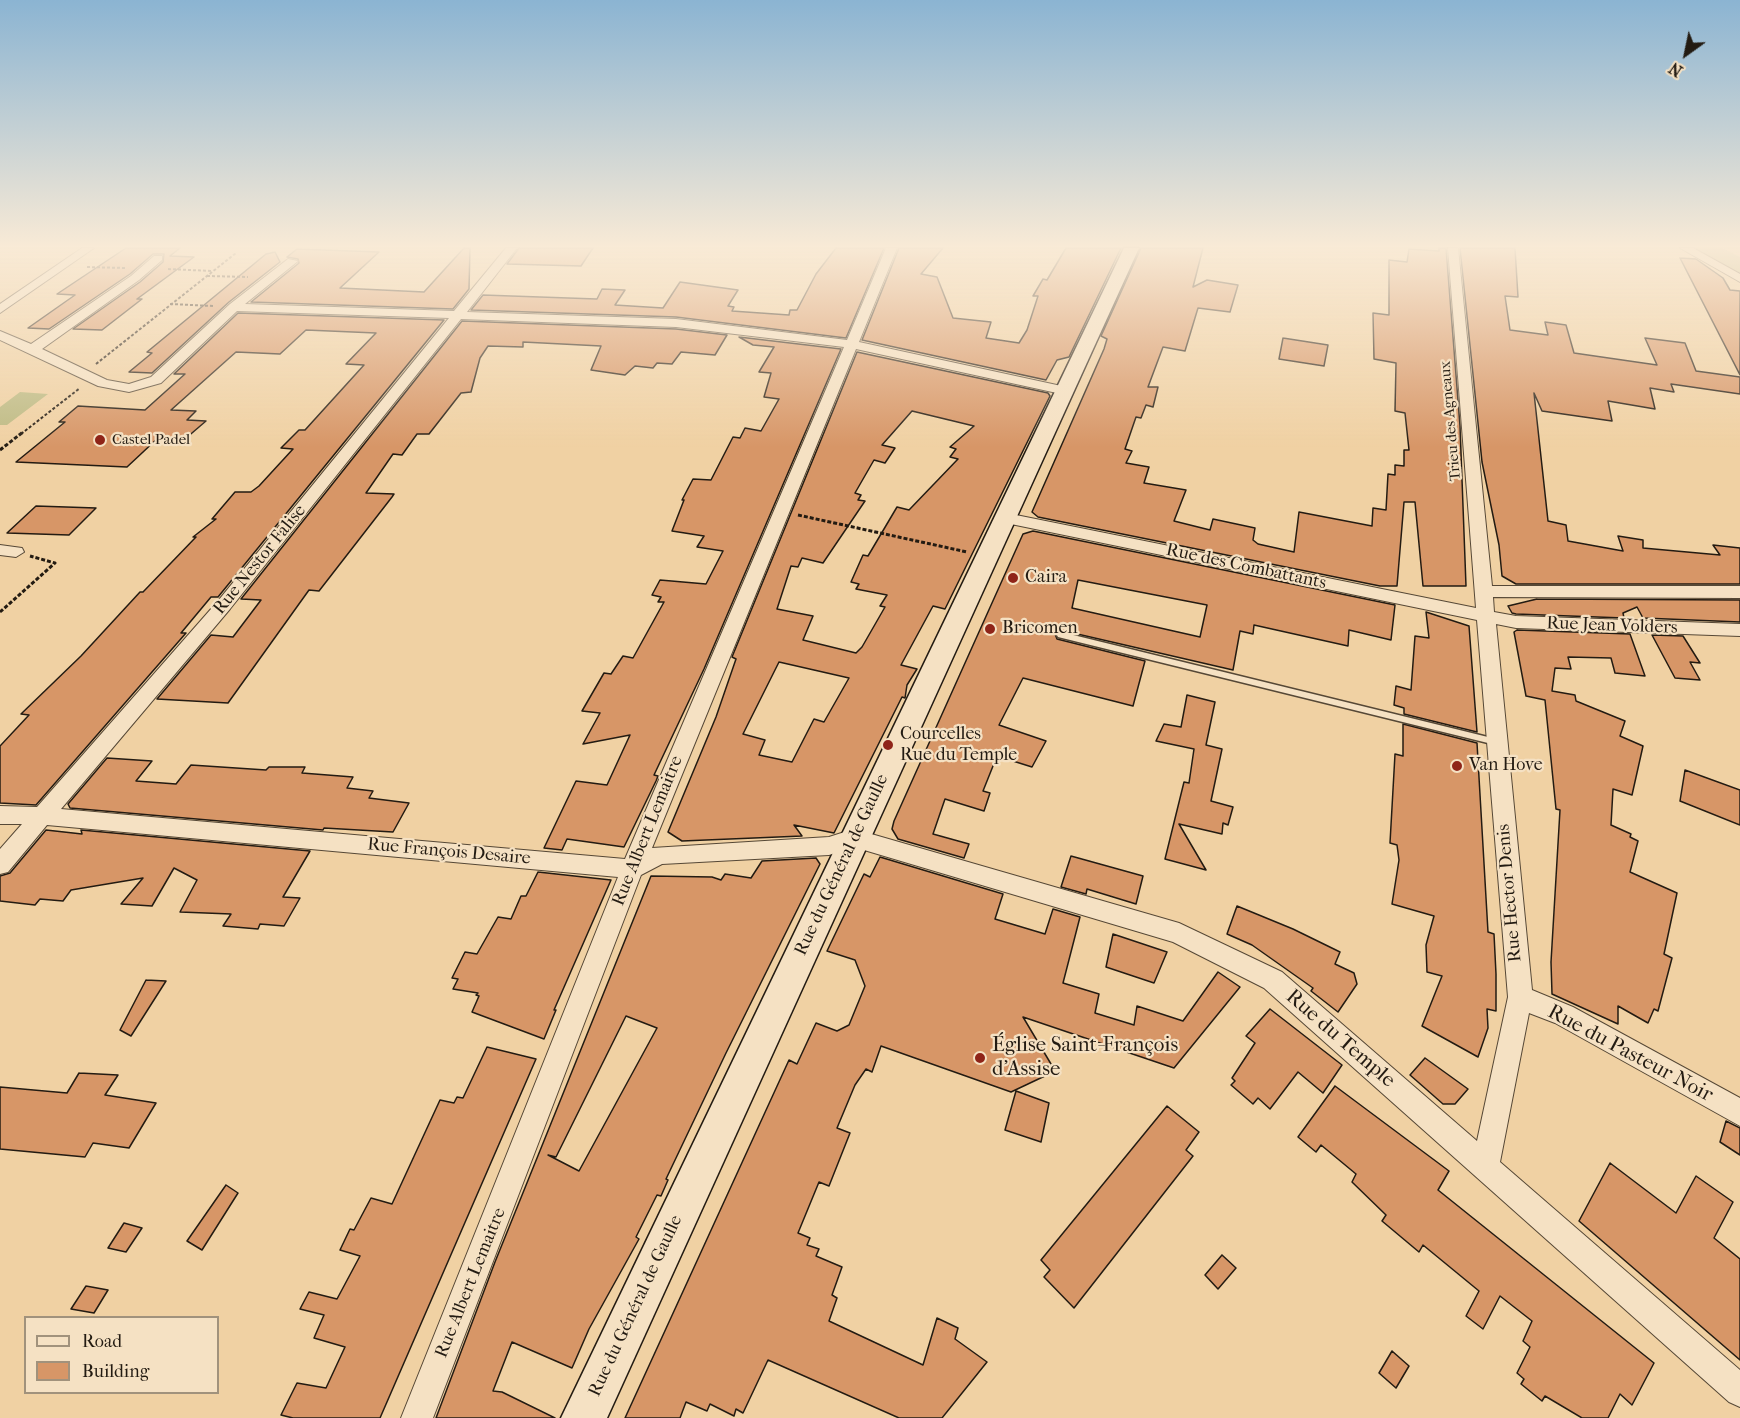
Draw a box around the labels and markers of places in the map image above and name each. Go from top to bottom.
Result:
place label: Castel Padel [112,431,190,449]
marker: Castel Padel [93,433,107,447]
place label: Caira [1025,567,1067,589]
marker: Caira [1006,571,1020,585]
place label: Bricomen [1002,618,1078,640]
marker: Bricomen [983,622,997,636]
place label: Courcelles Rue du Temple [900,724,1017,766]
marker: Courcelles Rue du Temple [881,738,895,752]
place label: Van Hove [1469,755,1543,777]
marker: Van Hove [1450,759,1464,773]
place label: Église Saint-François d'Assise [992,1033,1178,1083]
marker: Église Saint-François d'Assise [973,1051,987,1065]

